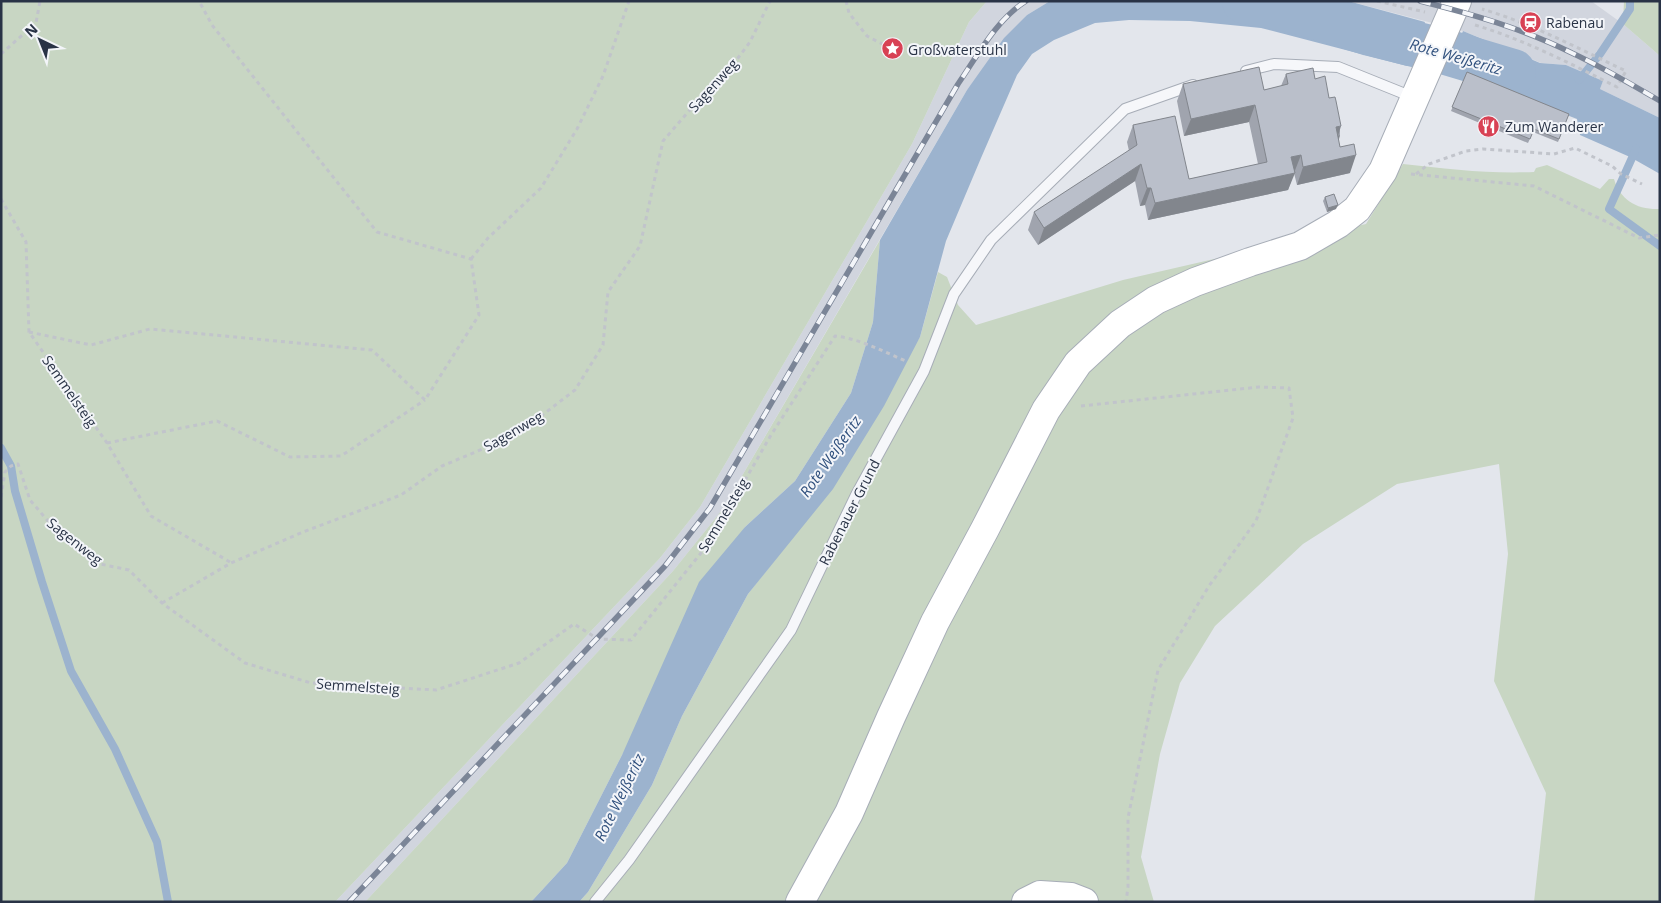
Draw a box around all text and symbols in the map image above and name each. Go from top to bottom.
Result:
station icon: Rabenau [1518,10,1542,34]
place label: Rabenau [1546,13,1604,32]
north arrow [15,15,65,65]
text: N [20,19,41,41]
water label: Rote Weißeritz [1408,33,1505,79]
place icon: Großvaterstuhl [880,37,904,61]
place label: Großvaterstuhl [908,40,1007,59]
street label: Sagenweg [684,54,742,116]
restaurant icon: Zum Wanderer [1477,114,1501,138]
place label: Zum Wanderer [1505,117,1603,136]
street label: Semmelsteig [38,351,102,431]
street label: Sagenweg [480,406,547,456]
water label: Rote Weißeritz [795,411,866,501]
street label: Rabenauer Grund [814,456,884,568]
street label: Semmelsteig [693,474,753,556]
street label: Sagenweg [43,513,107,569]
street label: Semmelsteig [316,674,401,698]
water label: Rote Weißeritz [589,750,649,844]

